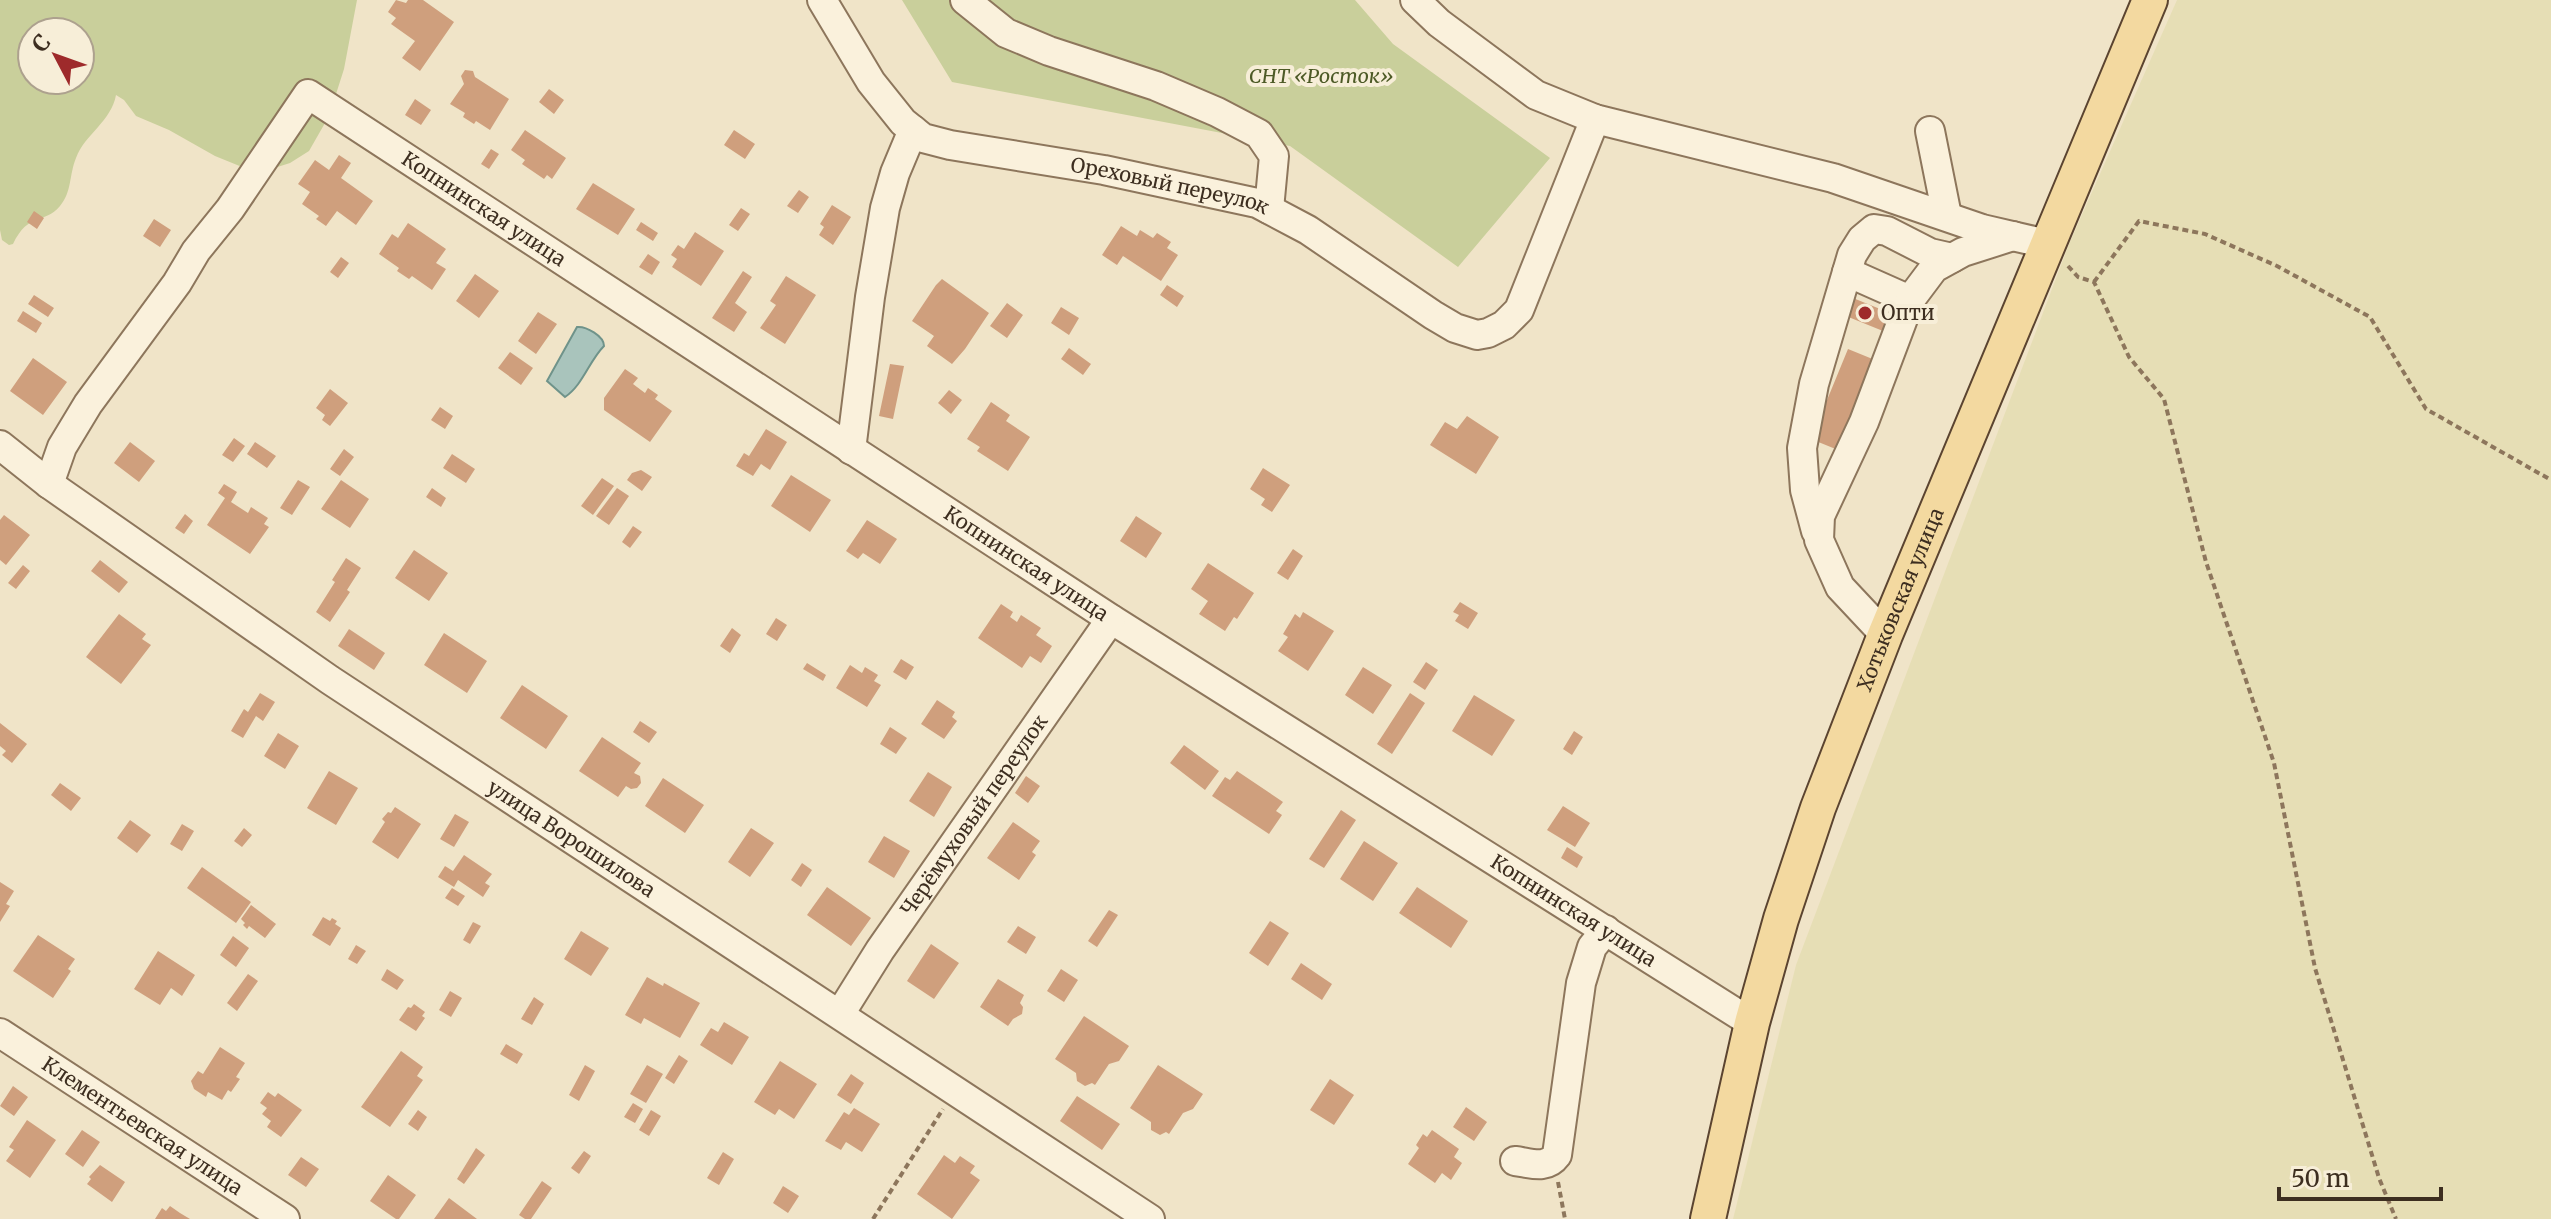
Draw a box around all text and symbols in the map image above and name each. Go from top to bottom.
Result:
north arrow [16,16,96,96]
text: С [26,28,56,58]
park label: СНТ «Росток» [1249,63,1393,88]
street label: Копнинская улица [397,146,571,272]
street label: Ореховый переулок [1069,152,1274,220]
place label: Опти [1881,300,1935,325]
marker: Опти [1856,304,1874,322]
street label: Копнинская улица [940,500,1114,626]
street label: Хотьковская улица [1851,504,1949,695]
street label: Черёмуховый переулок [895,709,1053,920]
street label: улица Ворошилова [483,774,660,902]
street label: Копнинская улица [1486,849,1662,972]
street label: Клементьевская улица [38,1051,248,1200]
scale bar [2279,1151,2441,1201]
text: 50 m [2291,1163,2350,1194]

